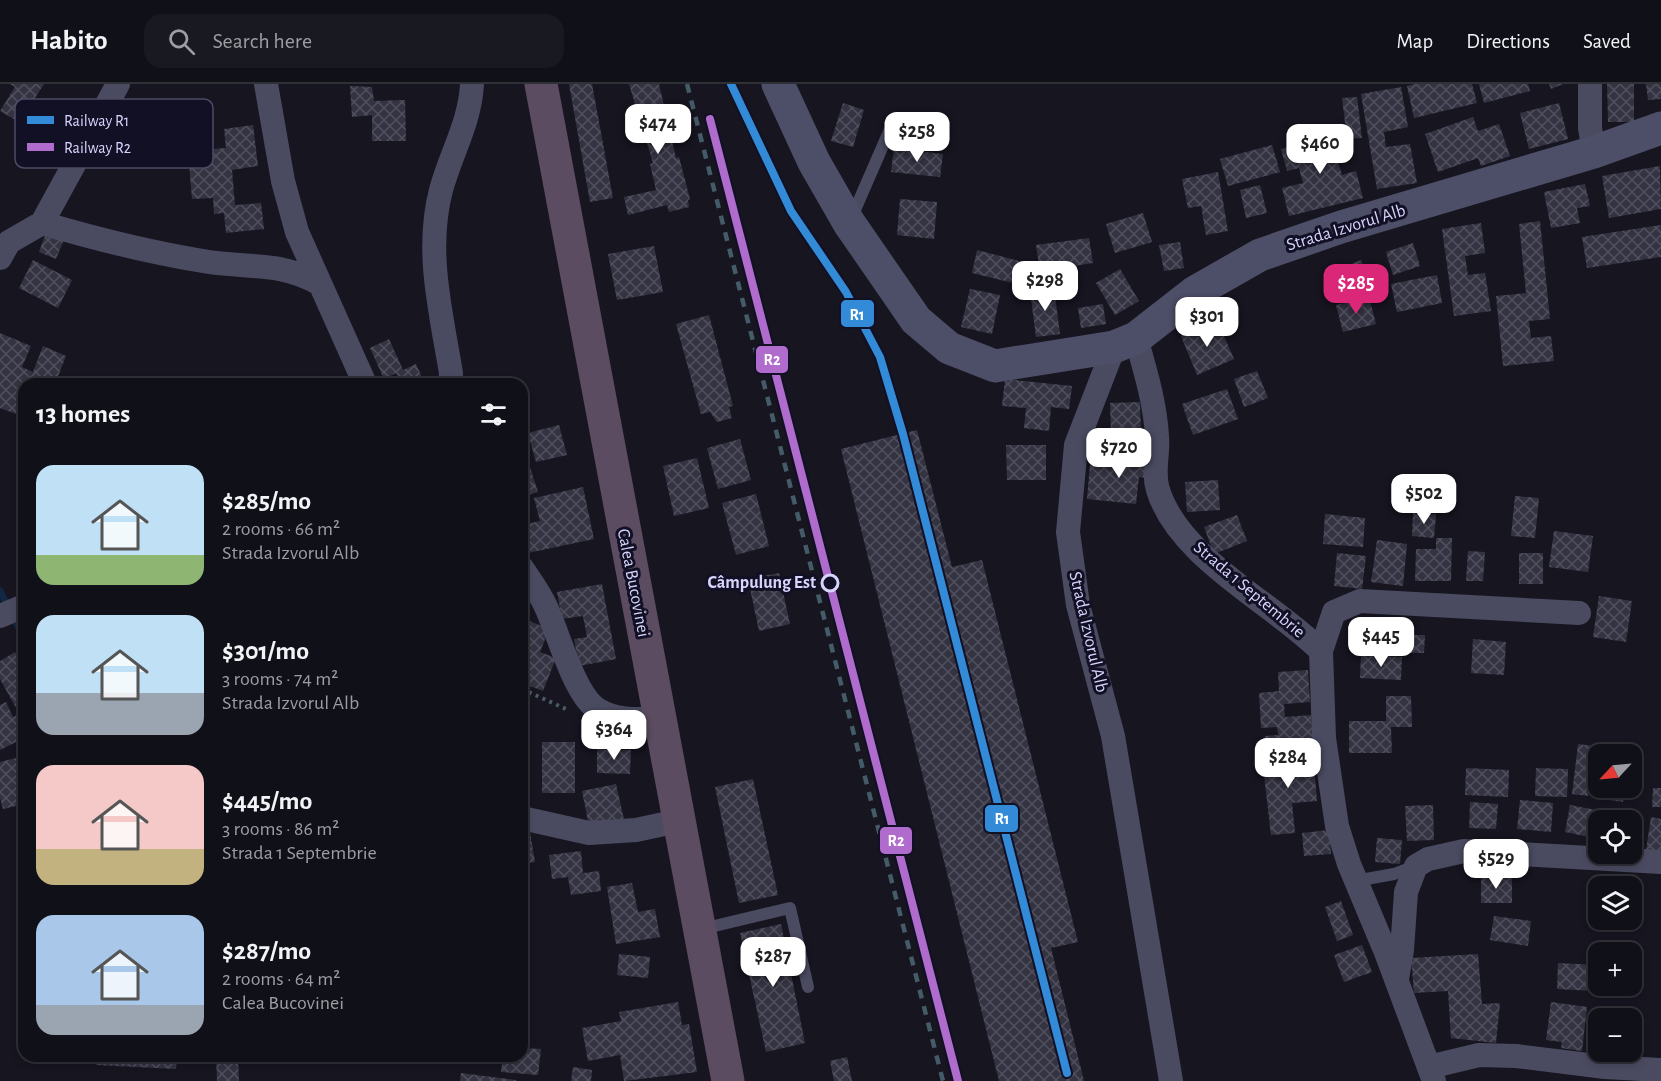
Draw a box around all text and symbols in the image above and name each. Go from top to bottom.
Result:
search box [144,14,564,68]
icon: search [165,25,198,58]
text: Habito [30,27,108,55]
text: Search here [213,30,312,52]
text: Map [1397,31,1433,52]
text: Directions [1466,31,1550,52]
text: Saved [1583,31,1631,52]
legend [15,99,213,168]
pin: $474 [622,104,694,155]
pin: $258 [881,112,953,163]
text: Railway R1 [64,113,129,130]
text: $474 [639,113,677,133]
text: $258 [899,121,935,141]
pin: $460 [1284,124,1356,175]
text: $460 [1300,133,1340,153]
text: Railway R2 [64,140,131,157]
street label: Strada Izvorul Alb [1284,201,1408,255]
pin: $298 [1009,261,1081,312]
pin: $285 [1320,264,1392,315]
text: $298 [1026,270,1064,290]
text: $285 [1338,273,1374,293]
pin: $301 [1171,297,1243,348]
line badge: R1 [840,299,875,328]
text: $301 [1189,306,1225,326]
text: R1 [849,307,865,323]
line badge: R2 [755,345,789,374]
text: R2 [764,352,781,368]
icon: filters [477,398,510,431]
text: 13 homes [36,401,130,427]
pin: $720 [1083,428,1155,479]
text: $720 [1100,437,1138,457]
pin: $502 [1388,474,1460,525]
text: $502 [1405,483,1443,503]
text: $285/mo [222,488,311,514]
icon: home [84,489,156,561]
text: 2 rooms · 66 m² [222,519,340,539]
street label: Calea Bucovinei [614,527,652,639]
street label: Strada 1 Septembrie [1190,538,1308,642]
text: Strada Izvorul Alb [222,543,359,563]
street label: Strada Izvorul Alb [1065,570,1111,694]
place label: Câmpulung Est [707,574,816,592]
marker: Câmpulung Est [821,574,839,592]
pin: $445 [1345,617,1417,668]
text: $445 [1362,626,1400,646]
text: $301/mo [222,638,309,664]
icon: home [84,639,156,711]
text: 3 rooms · 74 m² [222,669,338,689]
text: Strada Izvorul Alb [222,693,359,713]
pin: $364 [578,710,650,761]
text: $364 [595,719,633,739]
pin: $284 [1252,738,1324,789]
north arrow [1588,744,1642,798]
map controls [1588,744,1642,1062]
text: $284 [1269,747,1307,767]
text: $445/mo [222,788,312,814]
icon: home [84,789,156,861]
line badge: R1 [984,804,1019,833]
button: locate [1588,810,1642,864]
text: R1 [994,811,1010,827]
text: 3 rooms · 86 m² [222,819,339,839]
line badge: R2 [879,826,913,855]
text: R2 [888,833,905,849]
pin: $529 [1460,839,1532,890]
text: Strada 1 Septembrie [222,843,377,863]
text: $529 [1478,848,1514,868]
button: layers [1588,876,1642,930]
pin: $287 [737,937,809,988]
text: $287/mo [222,938,311,964]
icon: home [84,939,156,1011]
button: + [1588,942,1642,996]
text: $287 [755,946,791,966]
text: 2 rooms · 64 m² [222,969,340,989]
text: Calea Bucovinei [222,993,344,1013]
button: − [1588,1008,1642,1062]

